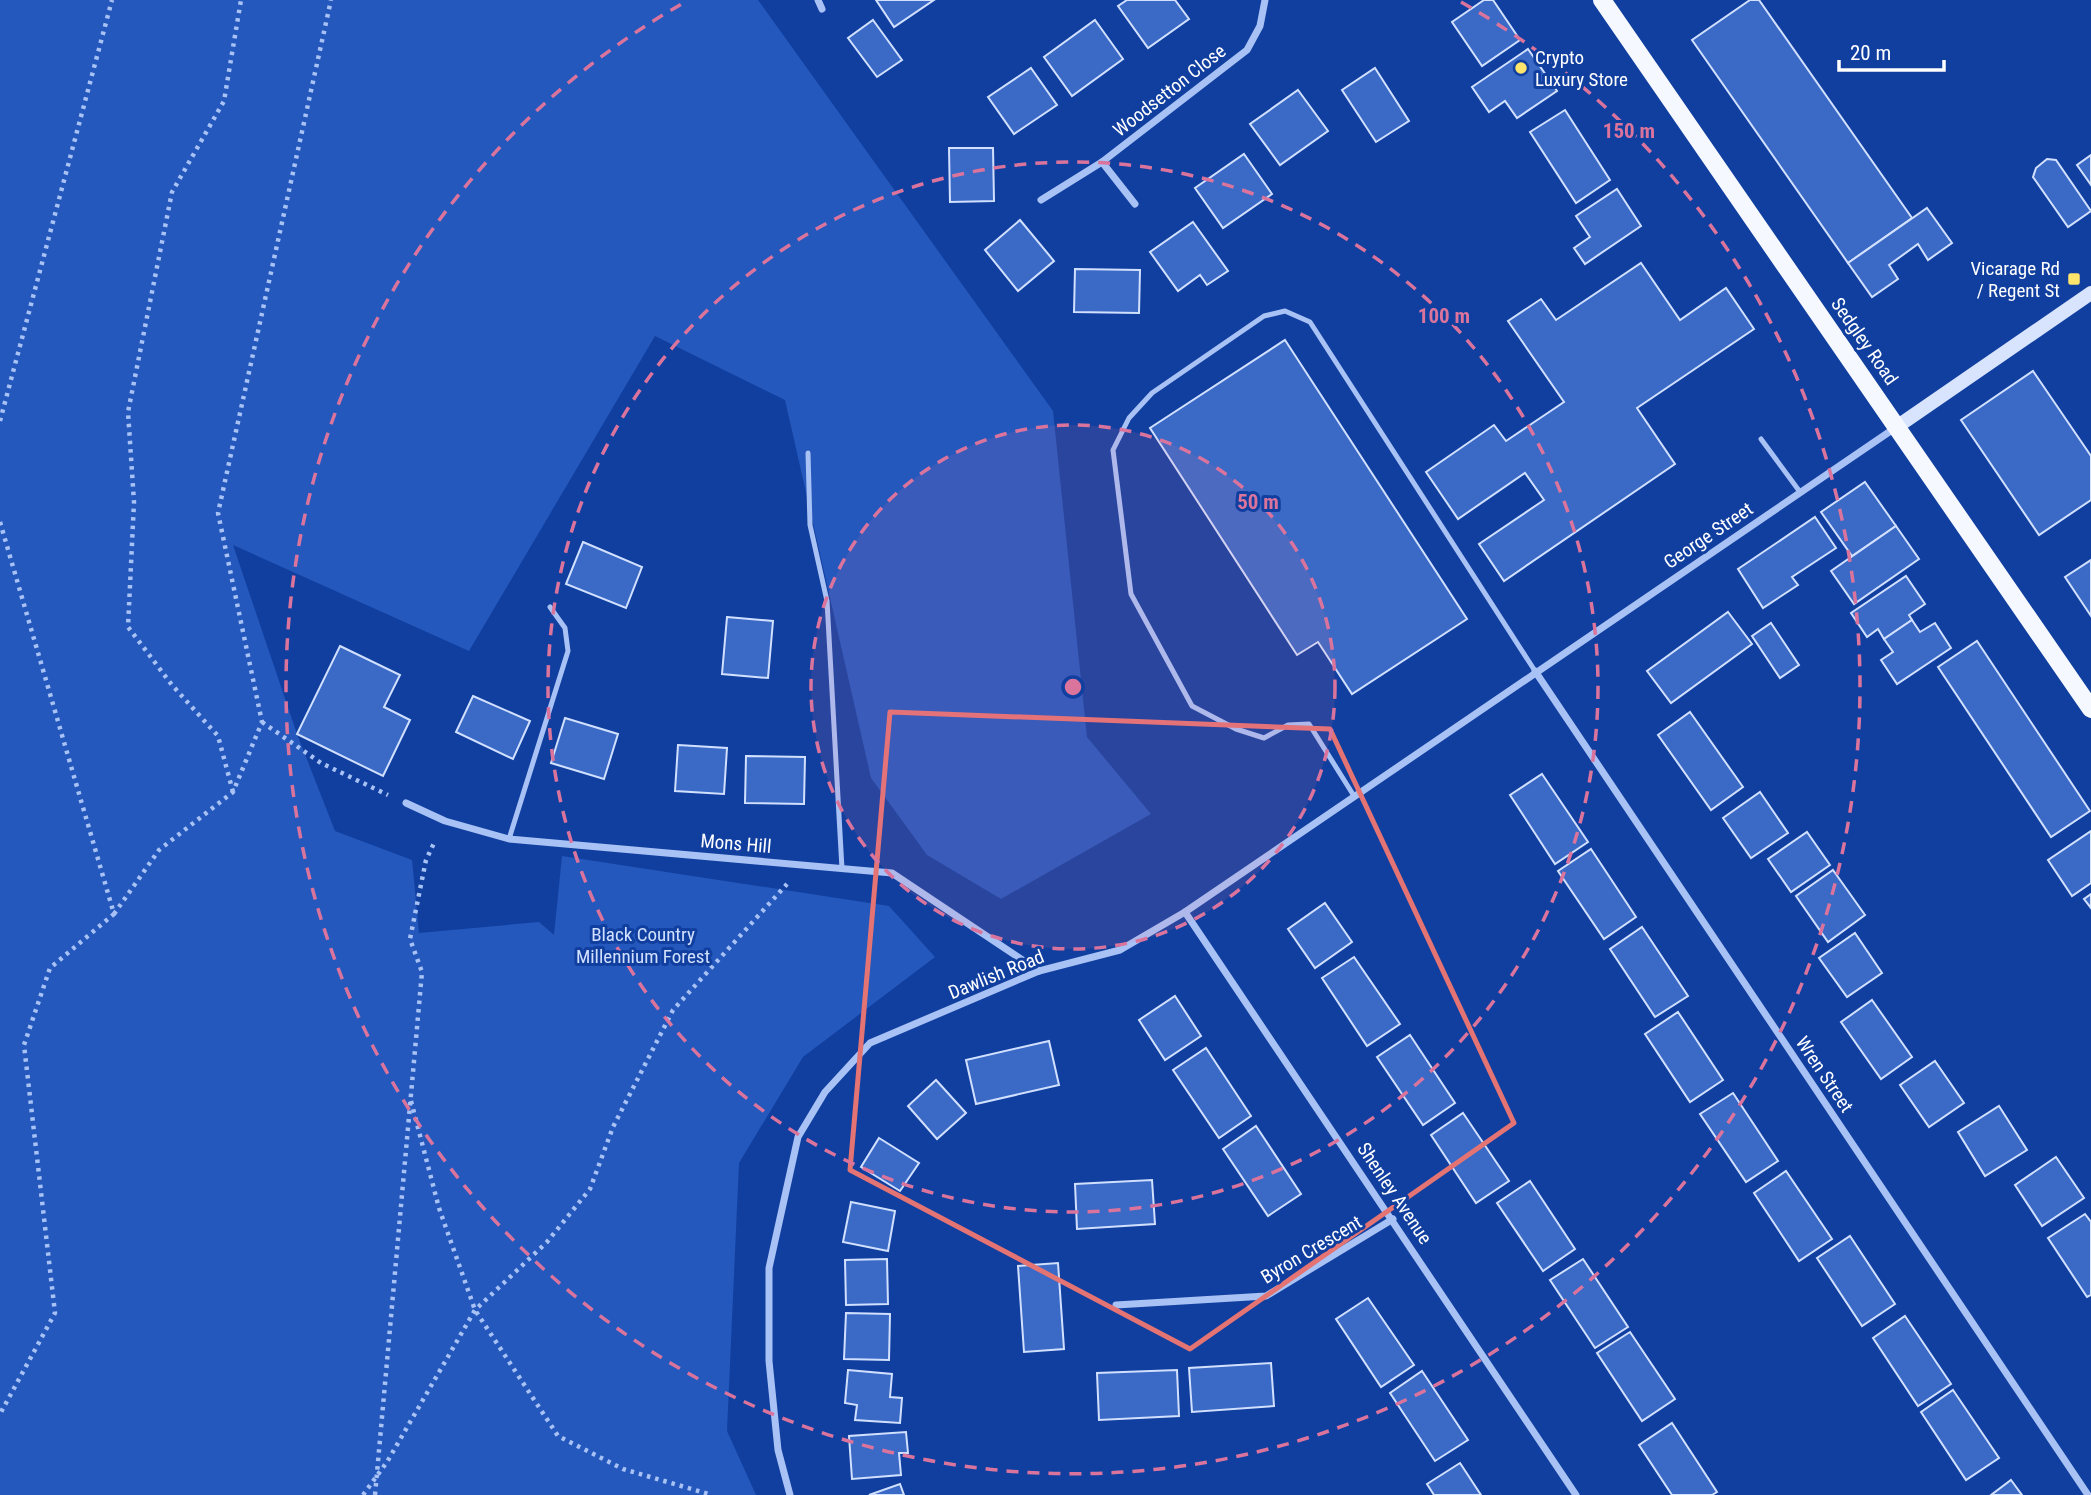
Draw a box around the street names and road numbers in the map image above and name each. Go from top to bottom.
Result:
street label: Woodsetton Close [1108,39,1230,142]
street label: Sedgley Road [1826,293,1903,389]
street label: George Street [1659,497,1757,574]
street label: Mons Hill [700,829,772,858]
street label: Dawlish Road [945,945,1047,1004]
street label: Wren Street [1791,1032,1858,1117]
street label: Shenley Avenue [1352,1138,1437,1248]
street label: Byron Crescent [1257,1210,1366,1289]

